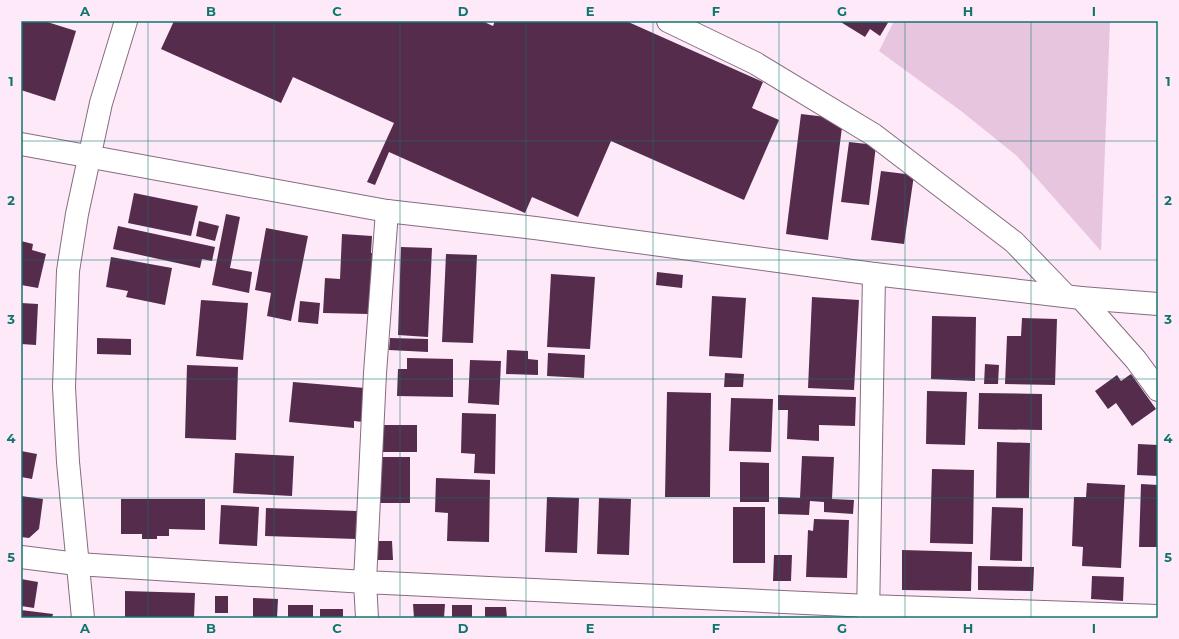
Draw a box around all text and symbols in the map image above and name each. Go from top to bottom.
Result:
text: A [79,3,91,19]
text: B [206,3,216,19]
text: C [332,3,342,19]
text: D [458,3,469,19]
text: E [586,3,595,19]
text: F [712,3,720,19]
text: G [837,3,847,19]
text: H [963,3,973,19]
text: I [1092,3,1096,19]
text: 1 [8,73,14,89]
text: 1 [1165,73,1171,89]
text: 2 [7,192,15,208]
text: 2 [1164,192,1172,208]
text: 3 [6,311,15,327]
text: 3 [1163,311,1172,327]
text: 4 [7,430,16,446]
text: 4 [1164,430,1173,446]
text: 5 [7,549,15,565]
text: 5 [1164,549,1172,565]
text: A [79,620,91,636]
text: B [206,620,216,636]
text: C [332,620,342,636]
text: D [458,620,469,636]
text: E [586,620,595,636]
text: F [712,620,720,636]
text: G [837,620,847,636]
text: H [963,620,973,636]
text: I [1092,620,1096,636]

